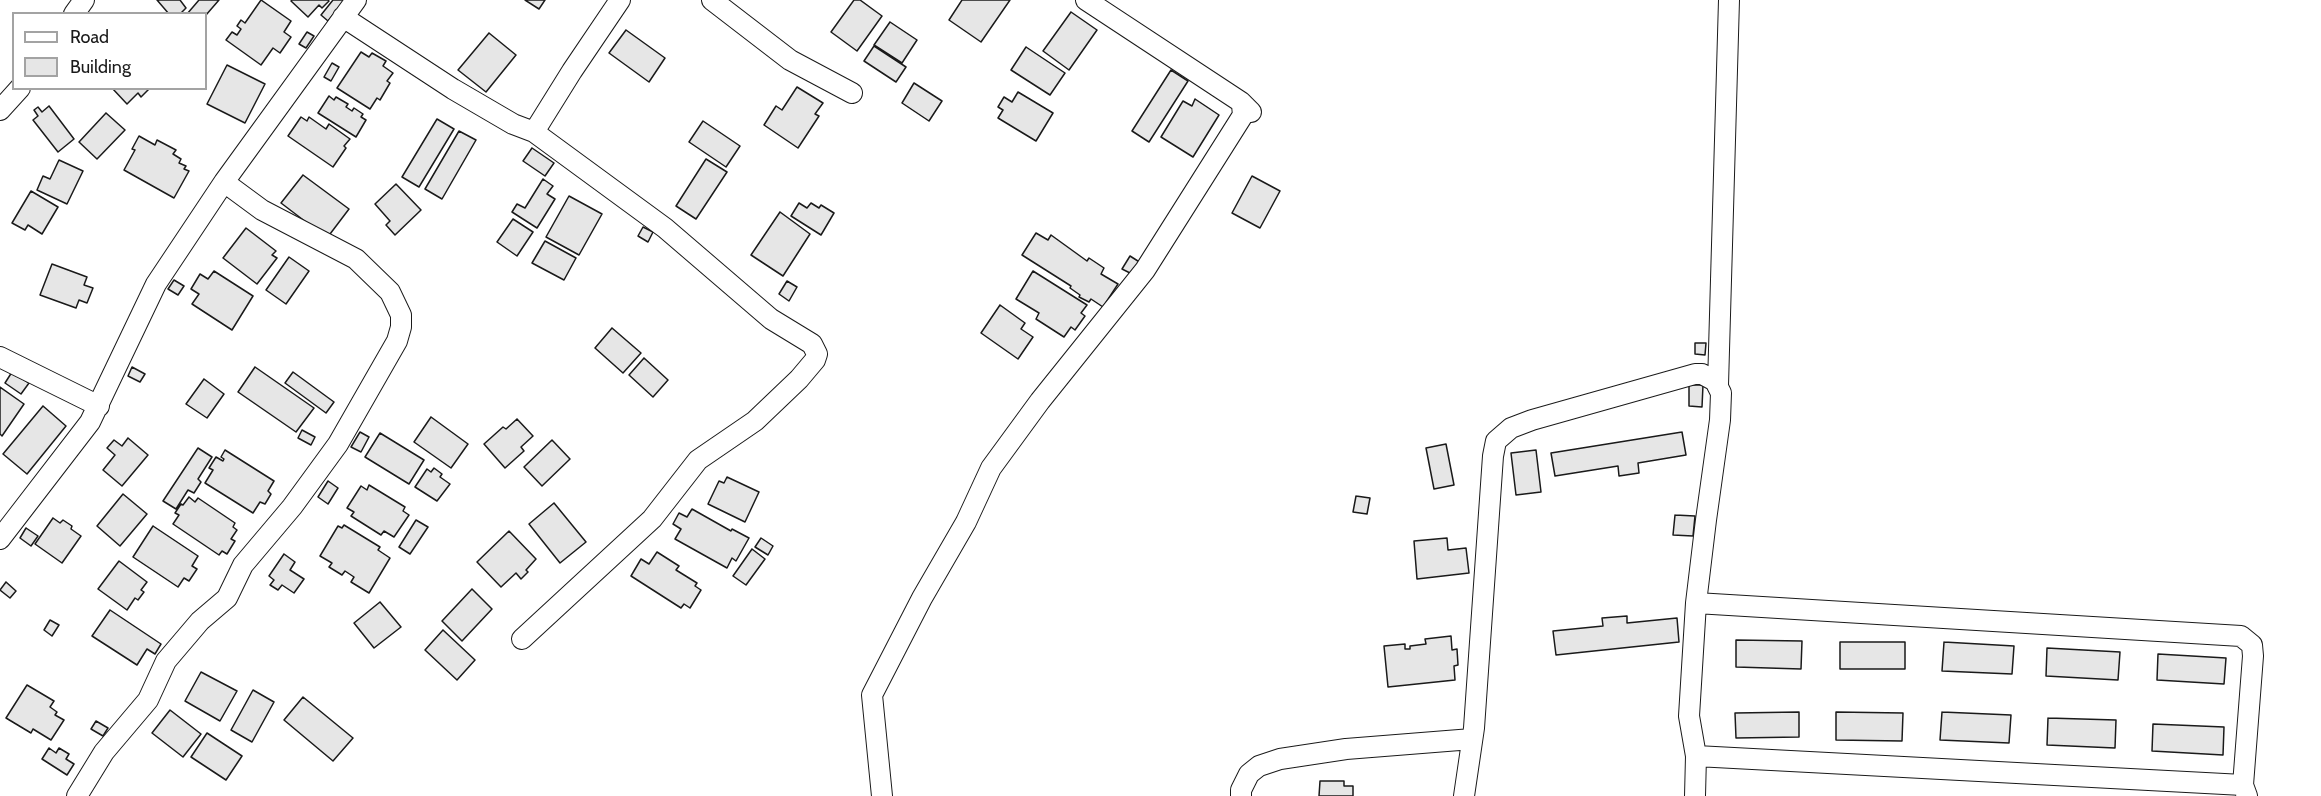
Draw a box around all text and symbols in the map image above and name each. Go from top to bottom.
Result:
legend [12,12,207,90]
text: Road [70,26,109,48]
text: Building [70,56,131,78]

